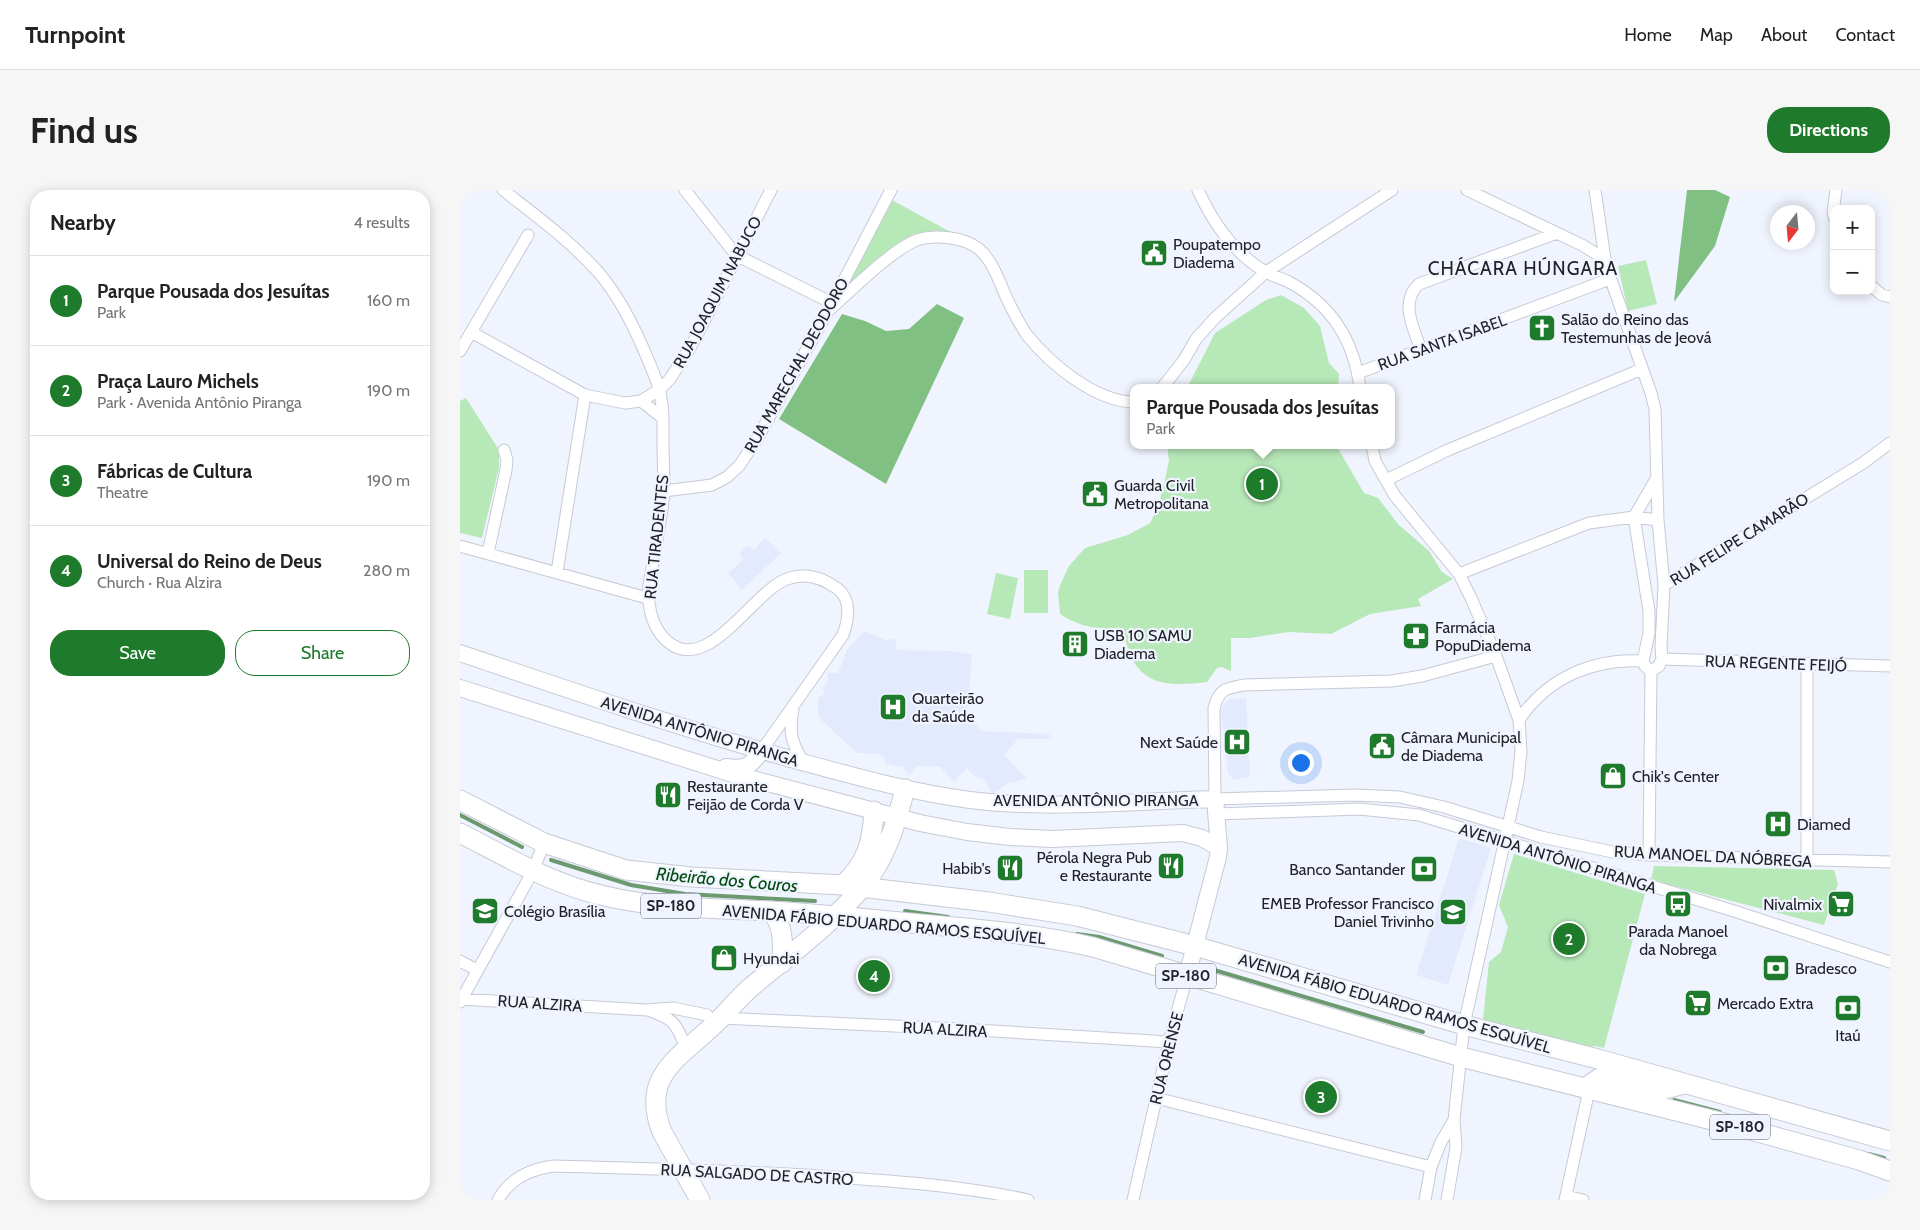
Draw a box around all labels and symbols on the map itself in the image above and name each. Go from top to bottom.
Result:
north arrow [1770,205,1815,250]
street label: RUA JOAQUIM NABUCO [669,213,766,371]
place label: Poupatempo Diadema [1173,235,1261,272]
public building icon: Poupatempo Diadema [1139,238,1169,268]
district label: CHÁCARA HÚNGARA [1428,256,1618,280]
street label: RUA MARECHAL DEODORO [740,275,852,456]
street label: RUA SANTA ISABEL [1375,310,1509,375]
place label: Salão do Reino das Testemunhas de Jeová [1561,310,1712,347]
church icon: Salão do Reino das Testemunhas de Jeová [1527,313,1557,343]
pin: 1 [1246,465,1278,503]
street label: RUA TIRADENTES [641,474,672,600]
place label: Guarda Civil Metropolitana [1114,476,1209,513]
public building icon: Guarda Civil Metropolitana [1080,479,1110,509]
street label: RUA FELIPE CAMARÃO [1667,489,1812,590]
place label: Farmácia PopuDiadema [1435,618,1532,655]
pharmacy icon: Farmácia PopuDiadema [1401,621,1431,651]
place label: USB 10 SAMU Diadema [1094,626,1192,663]
building icon: USB 10 SAMU Diadema [1060,629,1090,659]
street label: RUA REGENTE FEIJÓ [1705,652,1847,675]
place label: Quarteirão da Saúde [912,689,984,726]
street label: AVENIDA ANTÔNIO PIRANGA [599,692,801,771]
hospital icon: Quarteirão da Saúde [878,692,908,722]
hospital icon: Next Saúde [1222,727,1252,757]
place label: Câmara Municipal de Diadema [1401,728,1521,765]
public building icon: Câmara Municipal de Diadema [1367,731,1397,761]
place label: Next Saúde [1140,733,1218,752]
your location [1288,750,1314,776]
shop icon: Chik's Center [1598,761,1628,791]
place label: Chik's Center [1632,767,1720,786]
place label: Restaurante Feijão de Corda V [687,777,804,814]
restaurant icon: Restaurante Feijão de Corda V [653,780,683,810]
street label: AVENIDA ANTÔNIO PIRANGA [993,791,1199,810]
hospital icon: Diamed [1763,809,1793,839]
place label: Diamed [1797,815,1851,834]
street label: AVENIDA ANTÔNIO PIRANGA [1457,819,1659,898]
street label: RUA MANOEL DA NÓBREGA [1613,842,1813,871]
place label: Pérola Negra Pub e Restaurante [1036,848,1152,885]
restaurant icon: Pérola Negra Pub e Restaurante [1156,851,1186,881]
restaurant icon: Habib's [995,853,1025,883]
bank icon: Banco Santander [1409,854,1439,884]
place label: Habib's [942,859,991,878]
place label: Banco Santander [1289,860,1406,879]
water label: Ribeirão dos Couros [655,863,799,897]
bus stop icon: Parada Manoel da Nobrega [1663,889,1693,919]
supermarket icon: Nivalmix [1826,889,1856,919]
road number: SP-180 [641,894,701,918]
place label: EMEB Professor Francisco Daniel Trivinho [1261,894,1434,931]
place label: Nivalmix [1763,895,1822,914]
school or university icon: Colégio Brasília [470,896,500,926]
school or university icon: EMEB Professor Francisco Daniel Trivinho [1438,897,1468,927]
street label: AVENIDA FÁBIO EDUARDO RAMOS ESQUÍVEL [722,901,1046,948]
place label: Colégio Brasília [504,902,606,921]
pin: 2 [1553,920,1585,958]
place label: Parada Manoel da Nobrega [1628,922,1728,959]
shop icon: Hyundai [709,943,739,973]
place label: Hyundai [743,949,800,968]
street label: AVENIDA FÁBIO EDUARDO RAMOS ESQUÍVEL [1236,950,1553,1057]
bank icon: Bradesco [1761,953,1791,983]
pin: 4 [858,957,890,995]
place label: Bradesco [1795,959,1857,978]
road number: SP-180 [1156,964,1216,988]
supermarket icon: Mercado Extra [1683,988,1713,1018]
street label: RUA ALZIRA [497,991,583,1016]
bank icon: Itaú [1833,993,1863,1023]
place label: Mercado Extra [1717,994,1814,1013]
street label: RUA ORENSE [1146,1010,1187,1106]
street label: RUA ALZIRA [902,1018,988,1041]
place label: Itaú [1835,1026,1861,1045]
pin: 3 [1305,1078,1337,1116]
road number: SP-180 [1710,1114,1770,1140]
street label: RUA SALGADO DE CASTRO [660,1160,854,1189]

